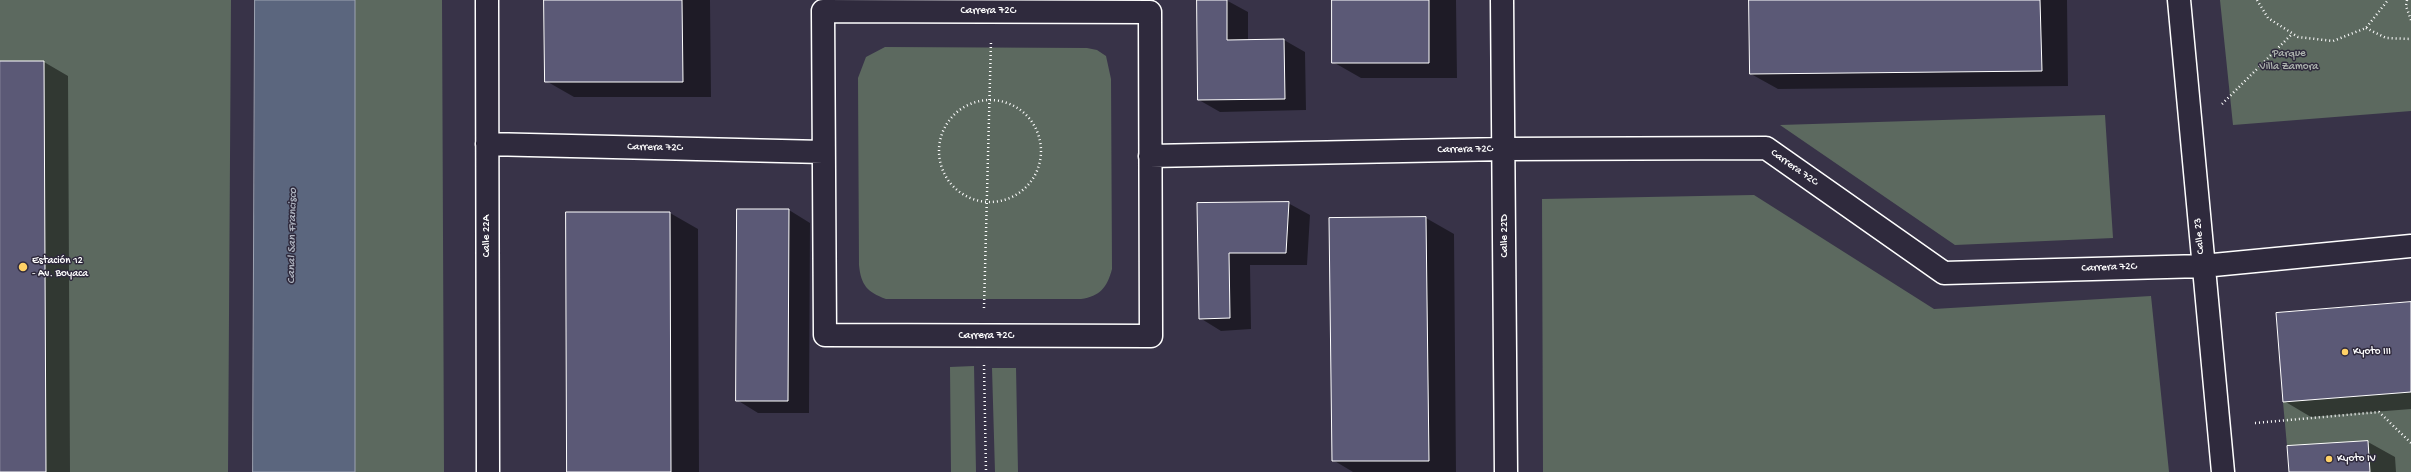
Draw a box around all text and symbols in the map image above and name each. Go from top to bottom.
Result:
street label: Carrera 72C [960,4,1016,18]
park label: Parque Villa Zamora [2260,47,2318,73]
street label: Carrera 72C [627,141,683,155]
street label: Carrera 72C [1437,143,1493,157]
street label: Carrera 72C [1768,147,1820,189]
water label: Canal San Francisco [285,188,301,284]
street label: Calle 22D [1498,214,1512,258]
street label: Calle 22A [480,215,494,257]
street label: Calle 23 [2192,217,2208,255]
place label: Estación 12 - Av. Boyaca [32,254,88,280]
street label: Carrera 72C [2081,260,2137,276]
marker: Estación 12 - Av. Boyaca [17,261,29,273]
street label: Carrera 72C [958,329,1014,343]
place label: Kyoto III [2353,345,2391,359]
marker: Kyoto III [2340,347,2350,357]
place label: Kyoto IV [2337,452,2376,466]
marker: Kyoto IV [2324,454,2334,464]

